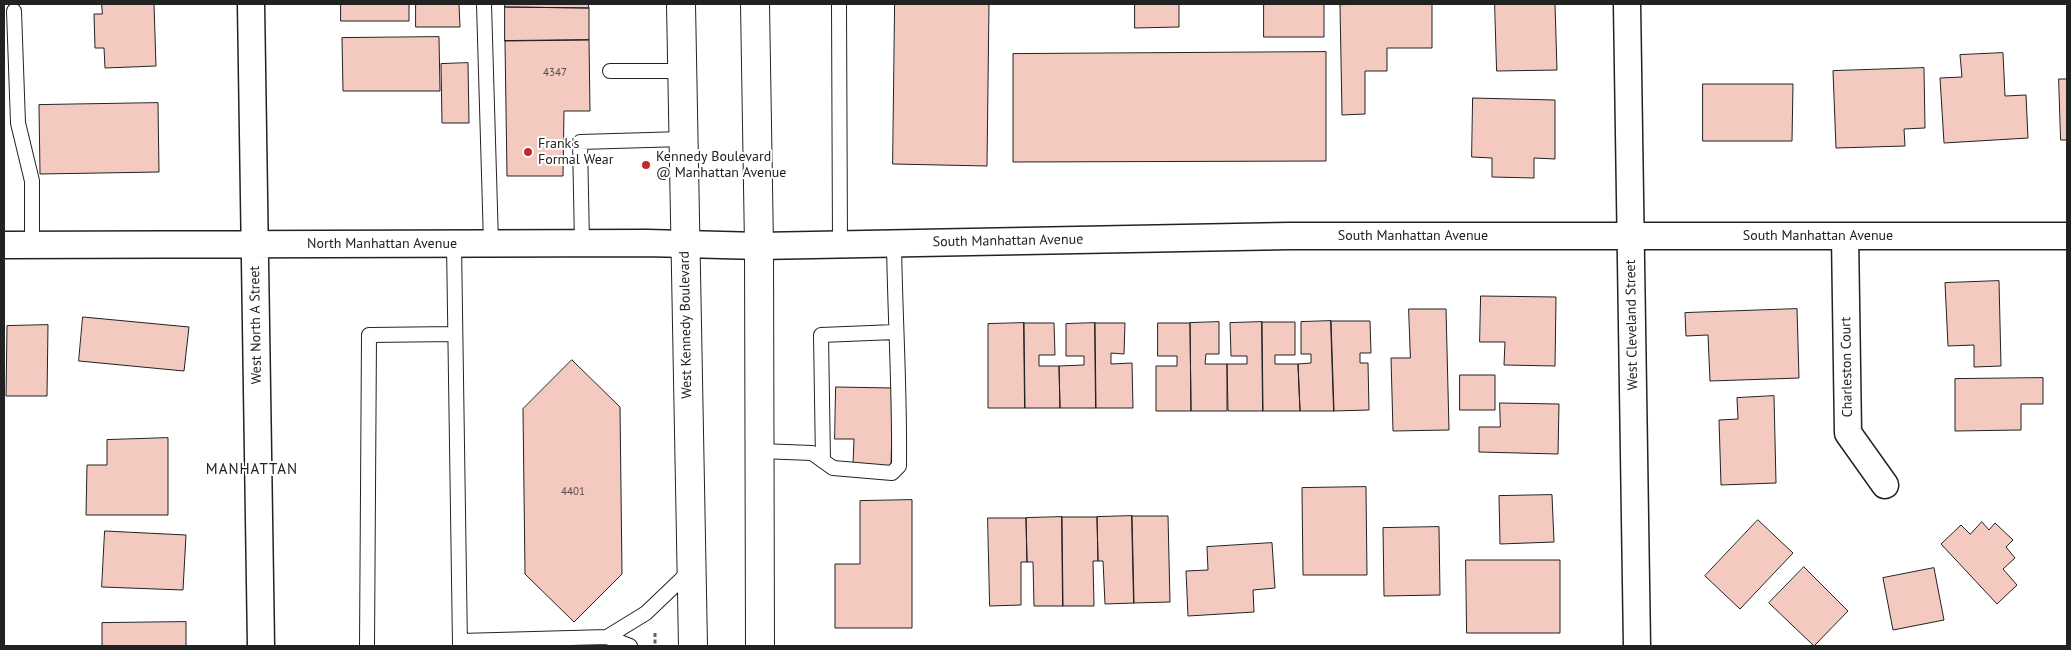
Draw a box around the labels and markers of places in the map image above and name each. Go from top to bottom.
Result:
place label: Frank's Formal Wear [538,136,613,168]
marker: Frank's Formal Wear [522,146,534,158]
place label: Kennedy Boulevard @ Manhattan Avenue [656,149,786,182]
marker: Kennedy Boulevard @ Manhattan Avenue [640,159,652,171]

